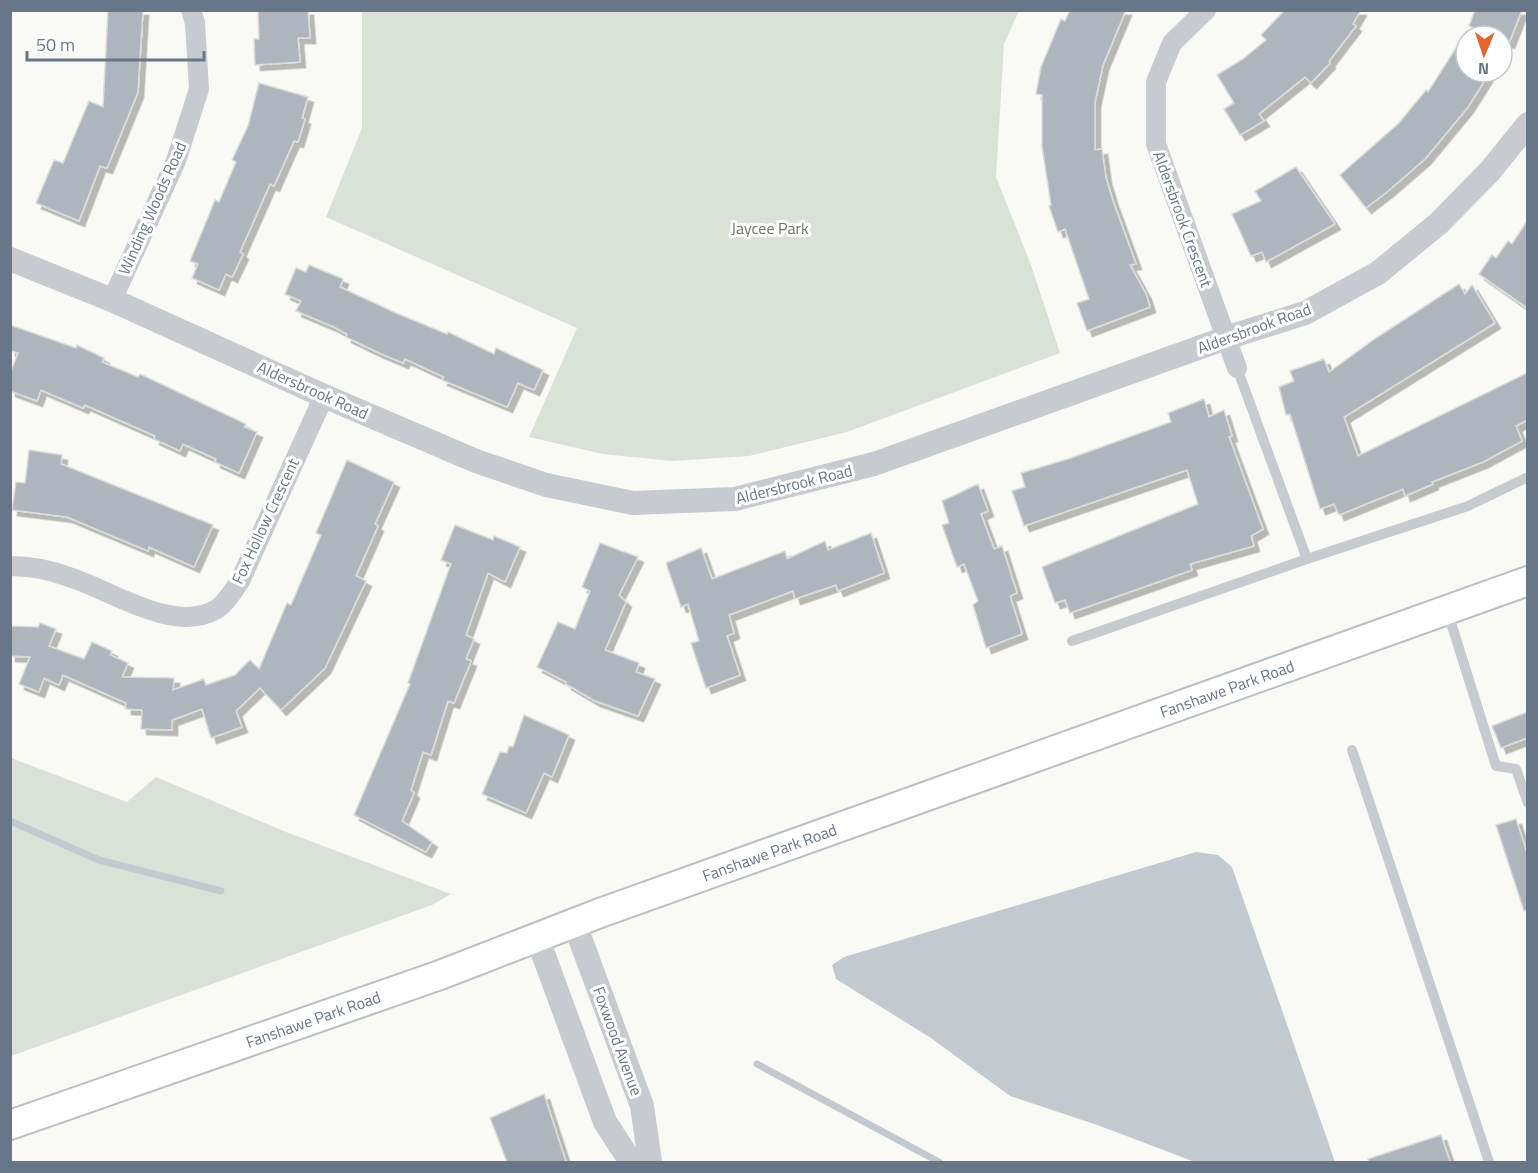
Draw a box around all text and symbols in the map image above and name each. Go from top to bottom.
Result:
scale bar [27,24,204,62]
north arrow [1454,24,1514,84]
text: 50 m [36,31,75,58]
text: N [1478,57,1489,81]
street label: Winding Woods Road [112,138,192,278]
street label: Aldersbrook Crescent [1147,148,1219,291]
park label: Jaycee Park [731,216,809,240]
street label: Aldersbrook Road [1194,296,1314,360]
street label: Aldersbrook Road [254,355,372,425]
street label: Fox Hollow Crescent [225,454,305,588]
street label: Aldersbrook Road [733,458,855,510]
street label: Fanshawe Park Road [1157,654,1298,724]
street label: Fanshawe Park Road [699,817,840,887]
street label: Foxwood Avenue [587,983,649,1099]
street label: Fanshawe Park Road [242,985,384,1054]

